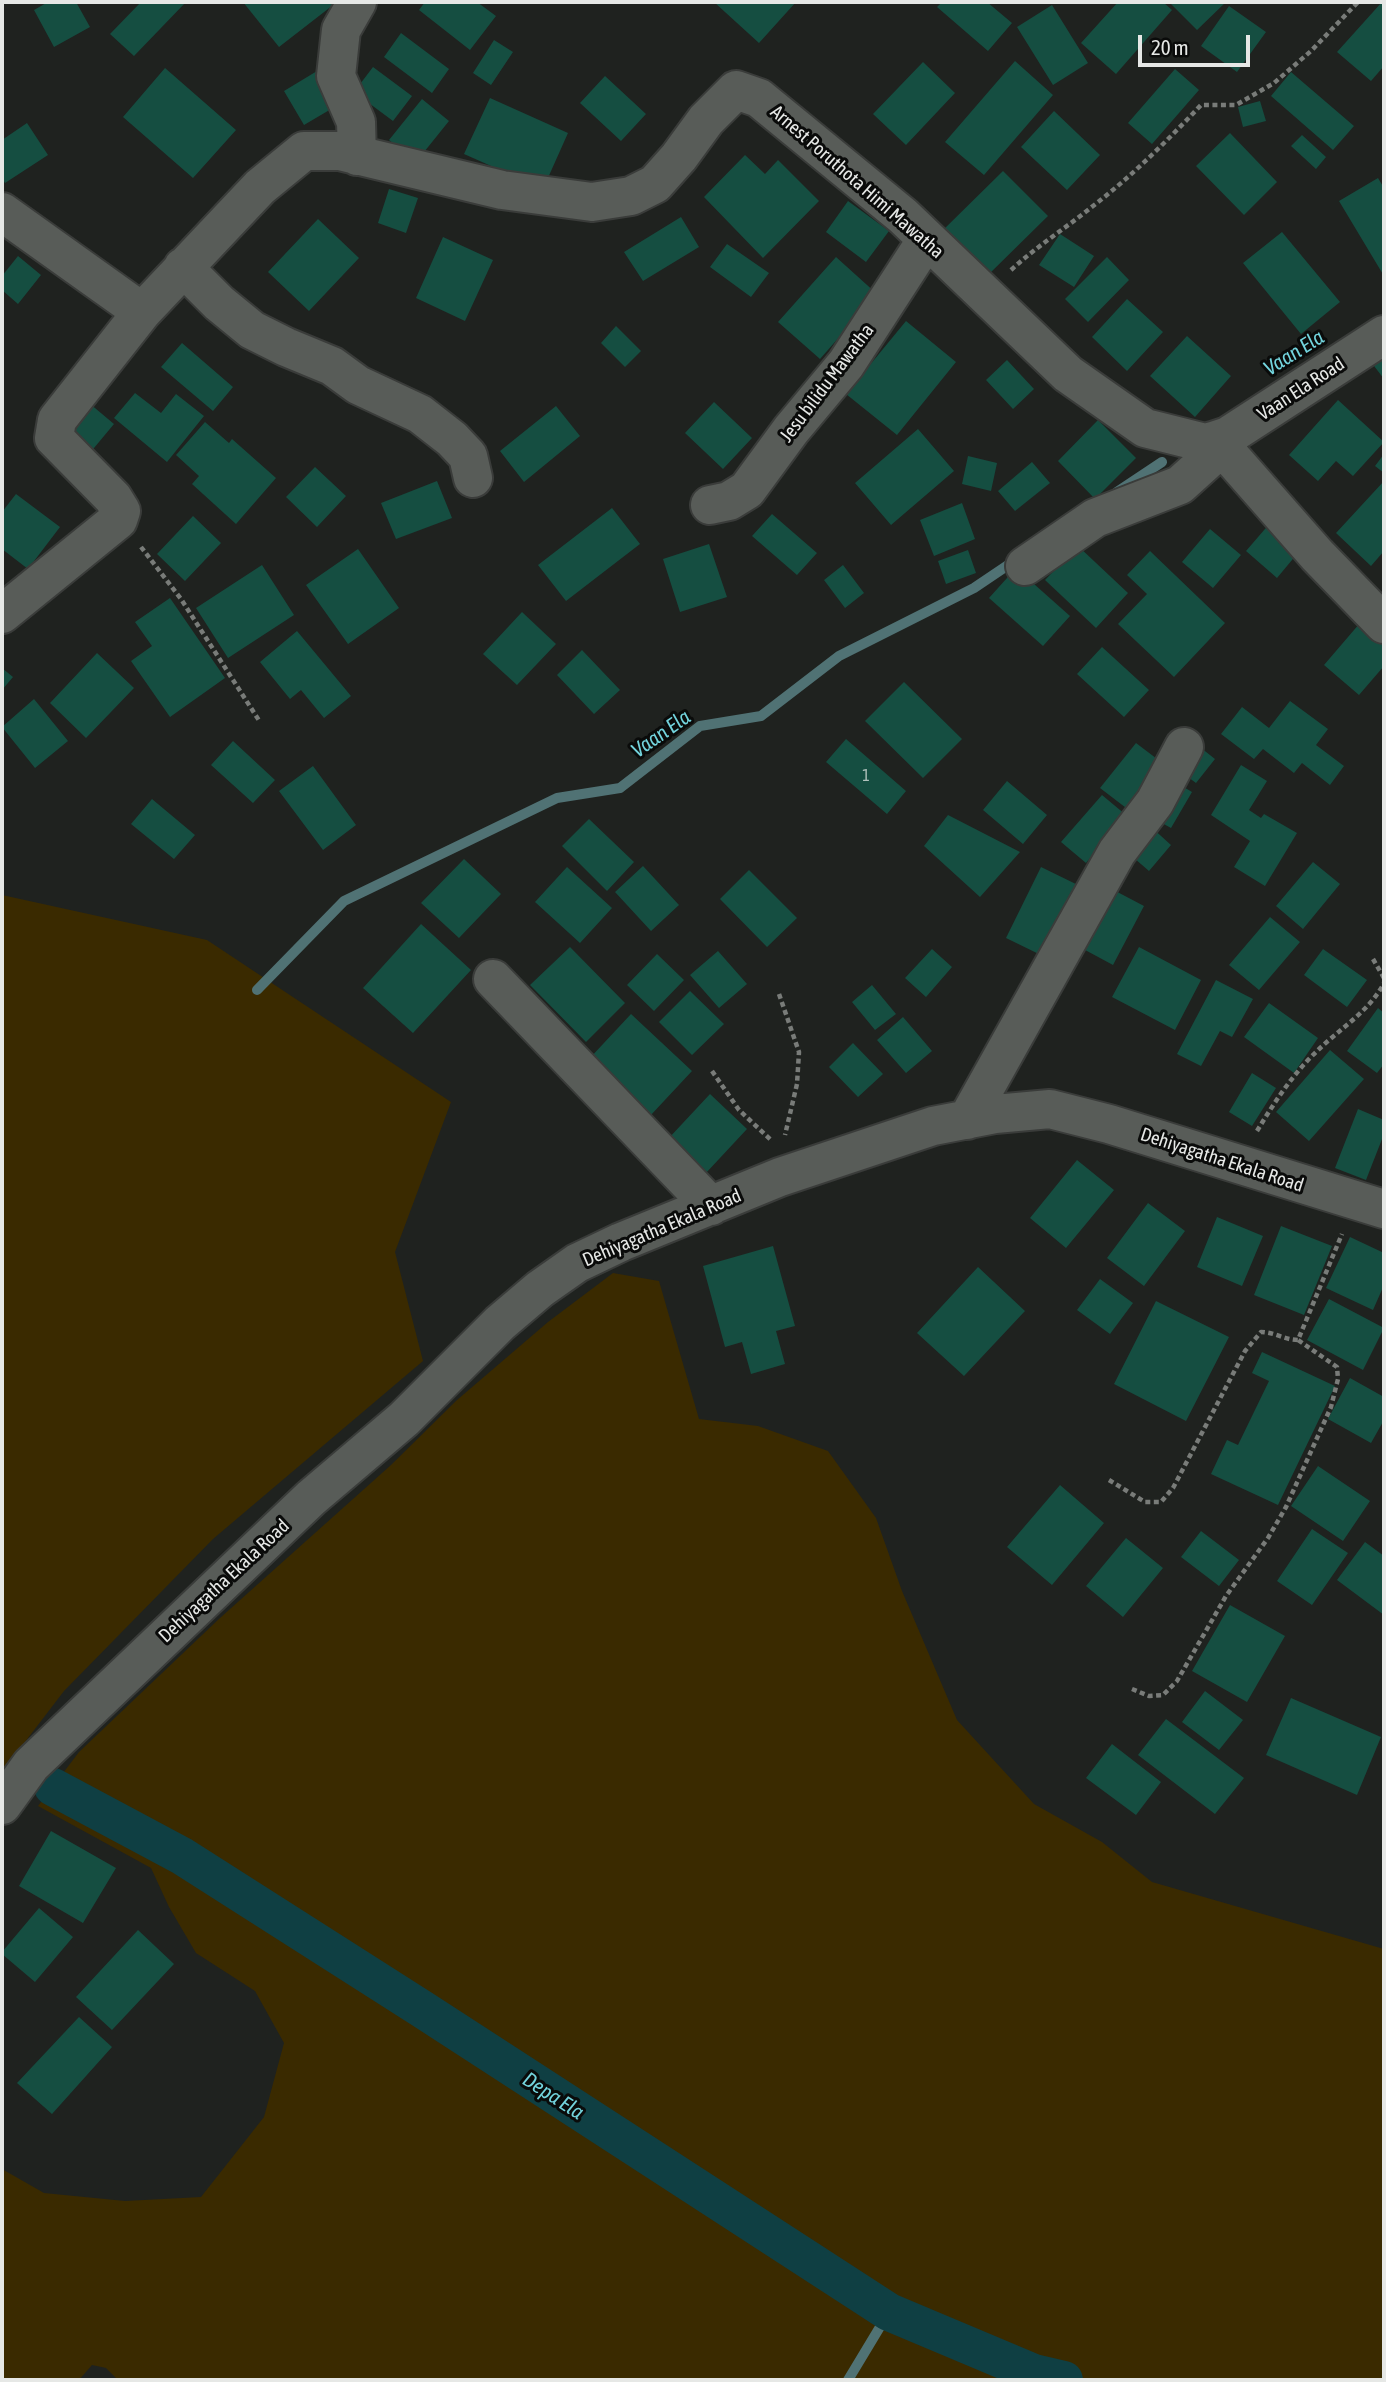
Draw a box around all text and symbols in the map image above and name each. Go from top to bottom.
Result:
scale bar [1141,21,1253,65]
text: 20 m [1151,35,1189,59]
street label: Arnest Poruthota Himi Mawatha [766,101,948,263]
street label: Jesu bilidu Mawatha [775,320,879,446]
water label: Vaan Ela [1259,325,1329,381]
street label: Vaan Ela Road [1253,352,1349,426]
water label: Vaan Ela [627,705,695,763]
house number: 1 [862,766,870,786]
street label: Dehiyagatha Ekala Road [1138,1123,1306,1197]
street label: Dehiyagatha Ekala Road [579,1184,745,1272]
street label: Dehiyagatha Ekala Road [154,1515,294,1647]
water label: Depa Ela [518,2067,588,2125]

